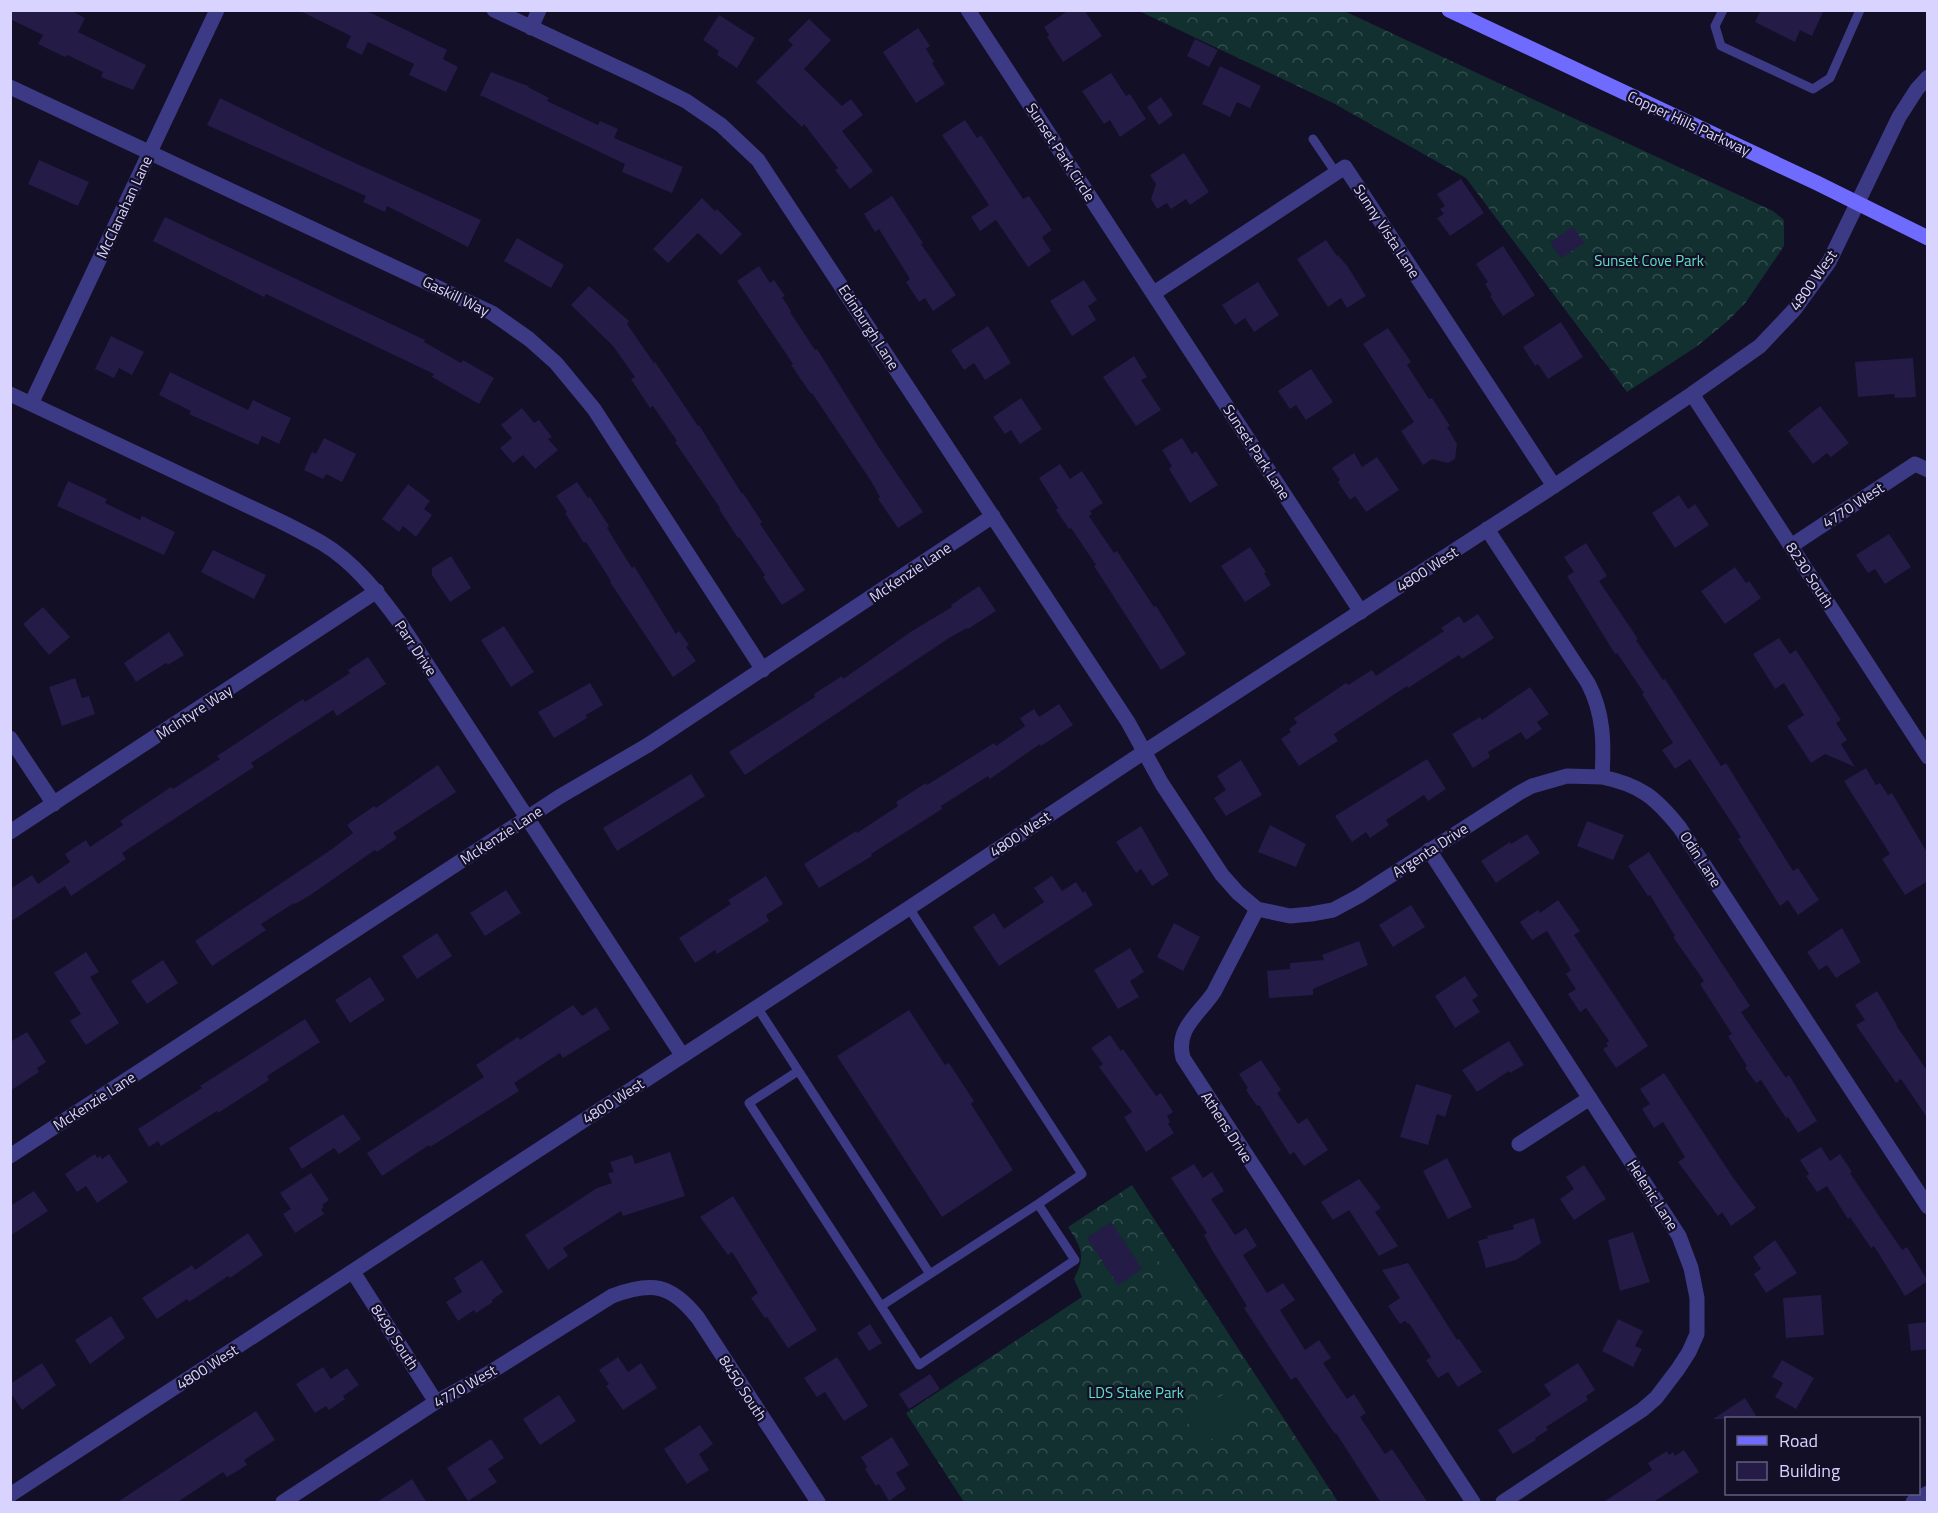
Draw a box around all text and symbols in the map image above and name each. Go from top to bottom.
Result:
street label: Copper Hills Parkway [1624,84,1754,162]
street label: Sunset Park Circle [1021,98,1101,206]
street label: McClanahan Lane [90,152,158,262]
street label: Sunny Vista Lane [1348,179,1426,283]
street label: 4800 West [1784,244,1843,315]
park label: Sunset Cove Park [1594,249,1704,272]
street label: Gaskill Way [419,270,493,322]
street label: Edinburgh Lane [833,280,905,374]
street label: Sunset Park Lane [1218,400,1296,504]
street label: 4770 West [1818,476,1889,534]
street label: McKenzie Lane [864,536,956,608]
street label: 8230 South [1780,538,1840,612]
street label: 4800 West [1392,540,1463,598]
street label: Parr Drive [389,616,443,680]
street label: McIntyre Way [151,679,237,745]
street label: McKenzie Lane [455,800,547,870]
street label: 4800 West [985,805,1056,863]
street label: Argenta Drive [1388,817,1472,883]
street label: Odin Lane [1674,826,1728,892]
street label: McKenzie Lane [48,1066,140,1136]
street label: 4800 West [578,1072,649,1130]
street label: Athens Drive [1195,1087,1259,1167]
street label: Helenic Lane [1622,1155,1684,1235]
street label: 8490 South [365,1300,425,1374]
street label: 4800 West [172,1338,243,1396]
street label: 8450 South [713,1351,773,1425]
street label: 4770 West [429,1358,502,1413]
park label: LDS Stake Park [1088,1381,1184,1404]
legend [1725,1417,1920,1495]
text: Road [1779,1427,1818,1454]
text: Building [1779,1457,1840,1484]

